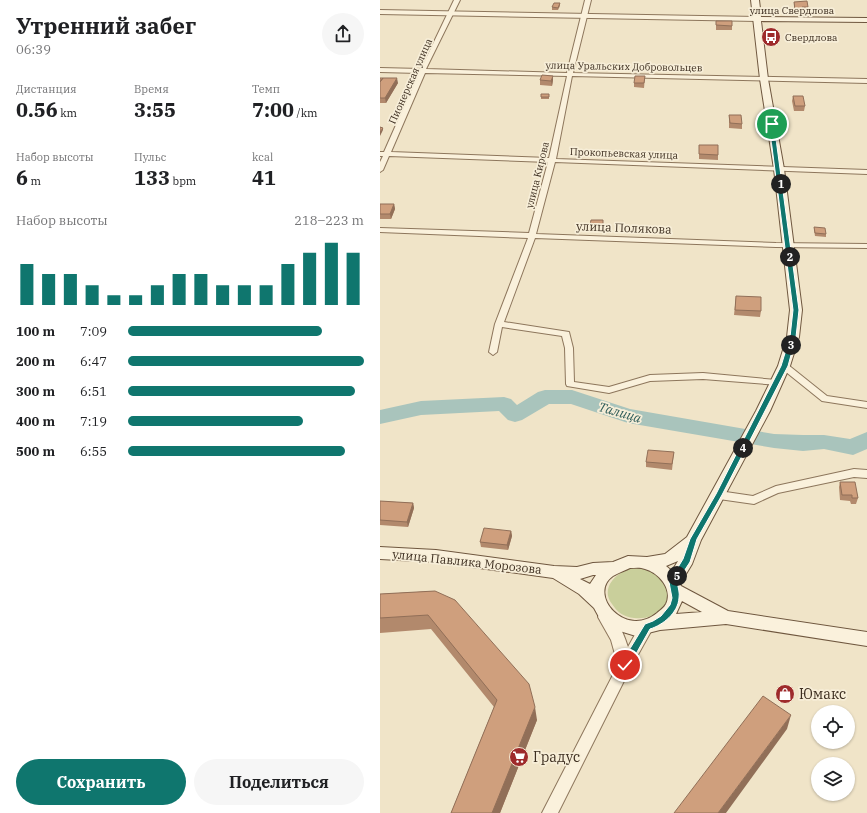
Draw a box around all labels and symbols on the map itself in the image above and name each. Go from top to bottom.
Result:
street label: улица Свердлова [750,4,835,17]
bus stop icon: Свердлова [760,26,782,48]
place label: Свердлова [785,31,838,44]
street label: Пионерская улица [386,36,435,126]
street label: улица Уральских Добровольцев [546,59,703,74]
pin [755,107,789,141]
street label: улица Кирова [523,140,552,210]
street label: Прокопьевская улица [570,145,679,162]
pin: 1 [771,174,791,194]
street label: улица Полякова [576,218,673,237]
pin: 2 [780,247,800,267]
pin: 3 [781,335,801,355]
water label: Талица [596,398,643,427]
pin: 4 [733,438,753,458]
street label: улица Павлика Морозова [392,546,543,577]
pin: 5 [667,566,687,586]
pin [608,648,642,682]
shop icon: Юмакс [774,683,796,705]
place label: Юмакс [799,685,846,703]
supermarket icon: Градус [508,746,530,768]
place label: Градус [533,748,580,766]

